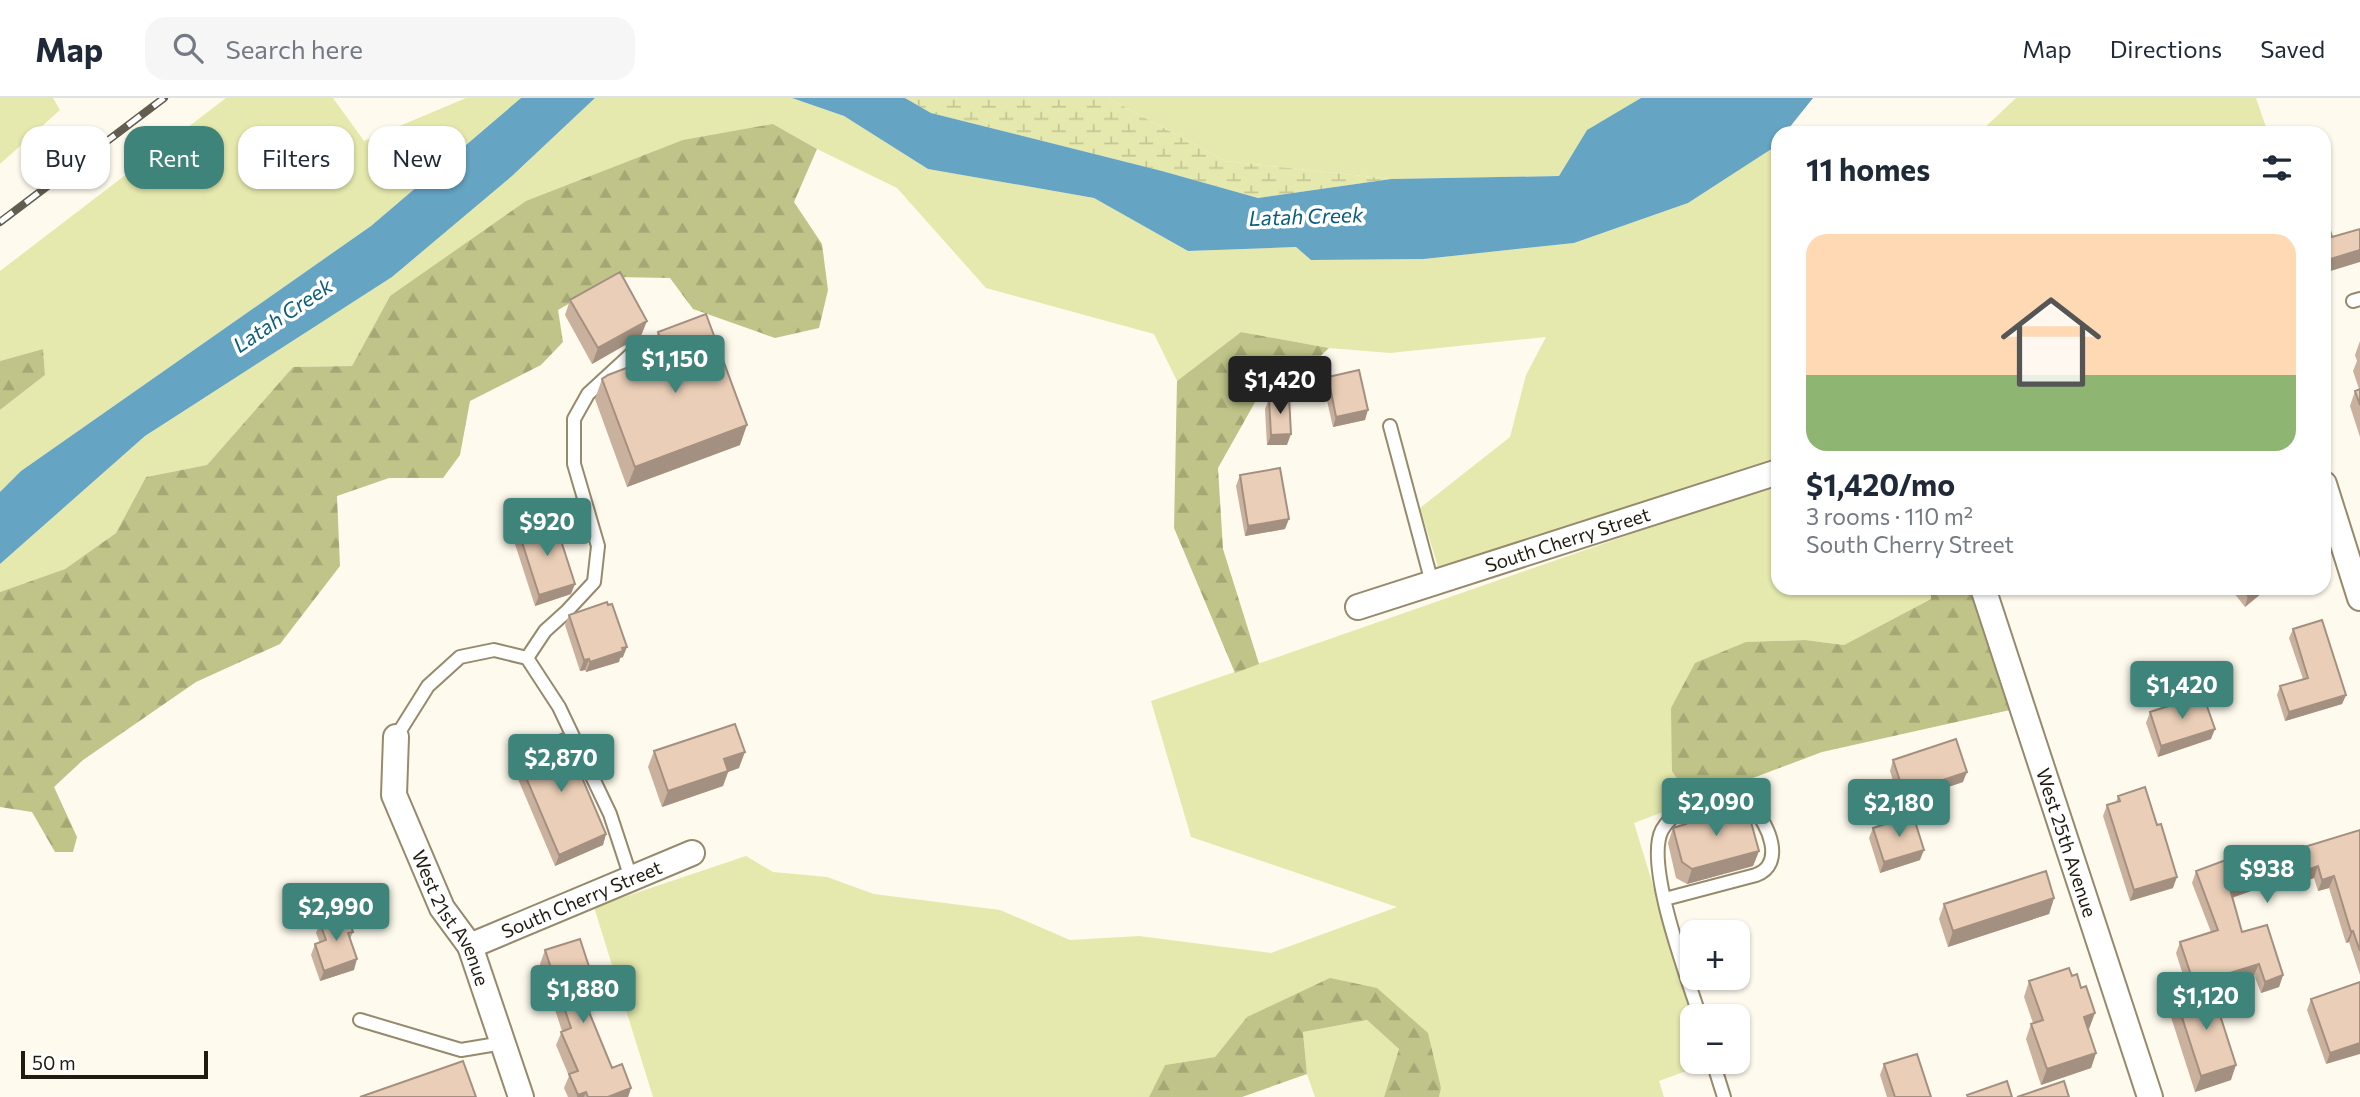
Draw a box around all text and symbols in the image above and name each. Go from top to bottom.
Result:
search box [145,17,635,80]
text: Map [35,28,103,69]
icon: search [169,29,207,67]
text: Search here [225,33,363,64]
text: Map [2022,34,2072,63]
text: Directions [2110,34,2222,63]
text: Saved [2260,34,2325,63]
chip: Buy [21,126,110,189]
chip: Rent [124,126,224,189]
chip: Filters [238,126,354,189]
chip: New [368,126,466,189]
icon: filters [2258,149,2296,187]
text: 11 homes [1806,150,1930,187]
water label: Latah Creek [1248,201,1364,230]
water label: Latah Creek [228,272,337,357]
icon: home [1988,279,2114,405]
pin: $1,150 [618,336,732,395]
text: $1,150 [642,344,708,372]
pin: $1,420 [1223,356,1337,416]
text: $1,420 [1244,365,1316,393]
text: $1,420/mo [1806,465,1955,502]
pin: $920 [506,498,588,558]
street label: South Cherry Street [1482,502,1653,576]
text: 3 rooms · 110 m² [1806,502,1973,530]
text: $920 [519,507,575,535]
text: South Cherry Street [1806,530,2014,558]
pin: $1,420 [2125,662,2239,721]
text: $1,420 [2146,670,2218,698]
pin: $2,870 [504,734,618,794]
text: $2,870 [524,743,598,771]
street label: West 25th Avenue [2032,765,2102,920]
pin: $2,090 [1659,778,1773,838]
pin: $2,180 [1842,780,1956,839]
text: $2,090 [1678,787,1754,815]
text: $2,180 [1864,788,1934,816]
street label: West 21st Avenue [408,846,495,988]
pin: $938 [2226,846,2308,905]
text: $938 [2240,854,2294,882]
street label: South Cherry Street [498,855,665,943]
pin: $2,990 [279,884,393,943]
text: $2,990 [298,892,374,920]
map controls [1680,920,1750,1074]
button: + [1680,920,1750,990]
pin: $1,880 [526,965,640,1025]
pin: $1,120 [2149,972,2263,1032]
text: $1,880 [547,974,619,1002]
text: $1,120 [2173,981,2239,1009]
button: − [1680,1004,1750,1074]
scale bar [21,1048,208,1080]
text: 50 m [32,1051,76,1074]

